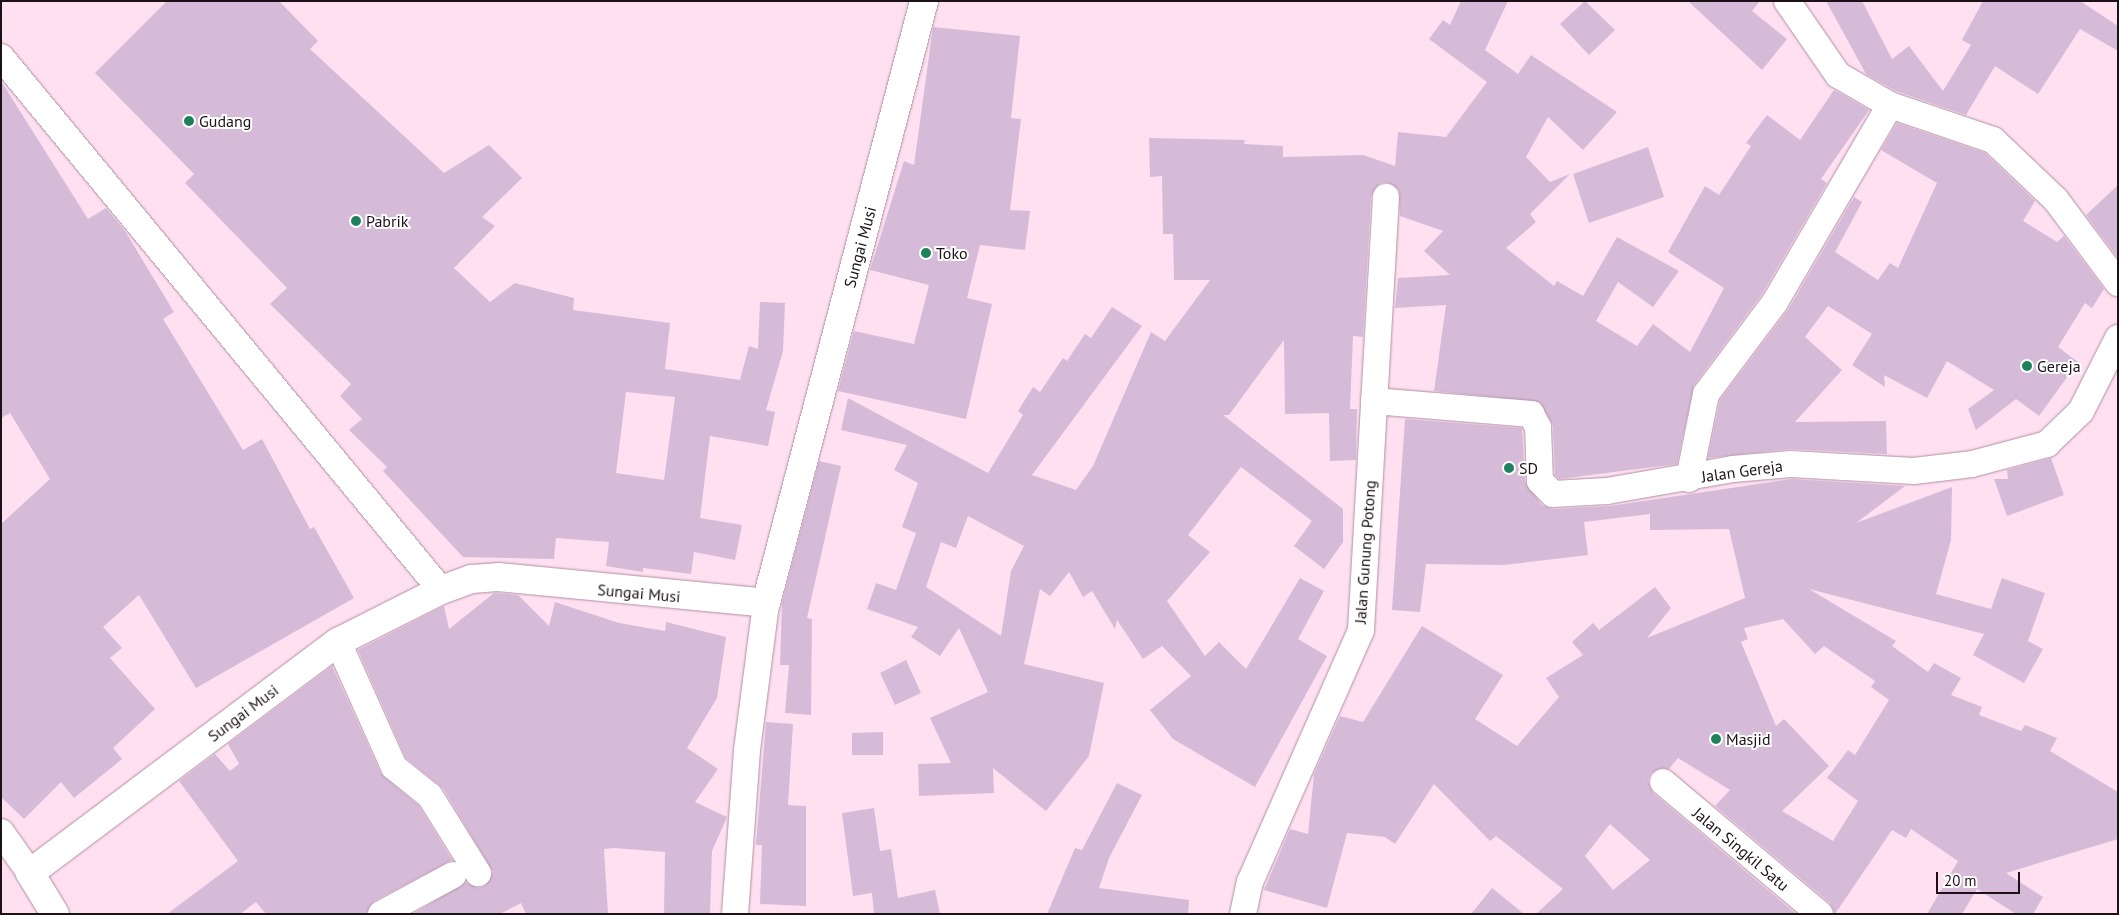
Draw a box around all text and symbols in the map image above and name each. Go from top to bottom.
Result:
place label: Gudang [199,111,251,131]
marker: Gudang [183,115,195,127]
street label: Sungai Musi [840,204,880,290]
place label: Pabrik [366,211,408,231]
marker: Pabrik [350,215,362,227]
place label: Toko [936,243,967,263]
marker: Toko [920,247,932,259]
place label: Gereja [2037,356,2081,376]
marker: Gereja [2021,360,2033,372]
street label: Jalan Gereja [1700,456,1784,486]
place label: SD [1519,458,1538,478]
marker: SD [1503,462,1515,474]
street label: Jalan Gunung Potong [1350,480,1380,624]
street label: Sungai Musi [597,580,681,606]
street label: Sungai Musi [204,680,282,746]
place label: Masjid [1726,729,1770,749]
marker: Masjid [1710,733,1722,745]
street label: Jalan Singkil Satu [1689,803,1793,895]
scale bar [1939,862,2023,894]
text: 20 m [1944,871,1977,890]

